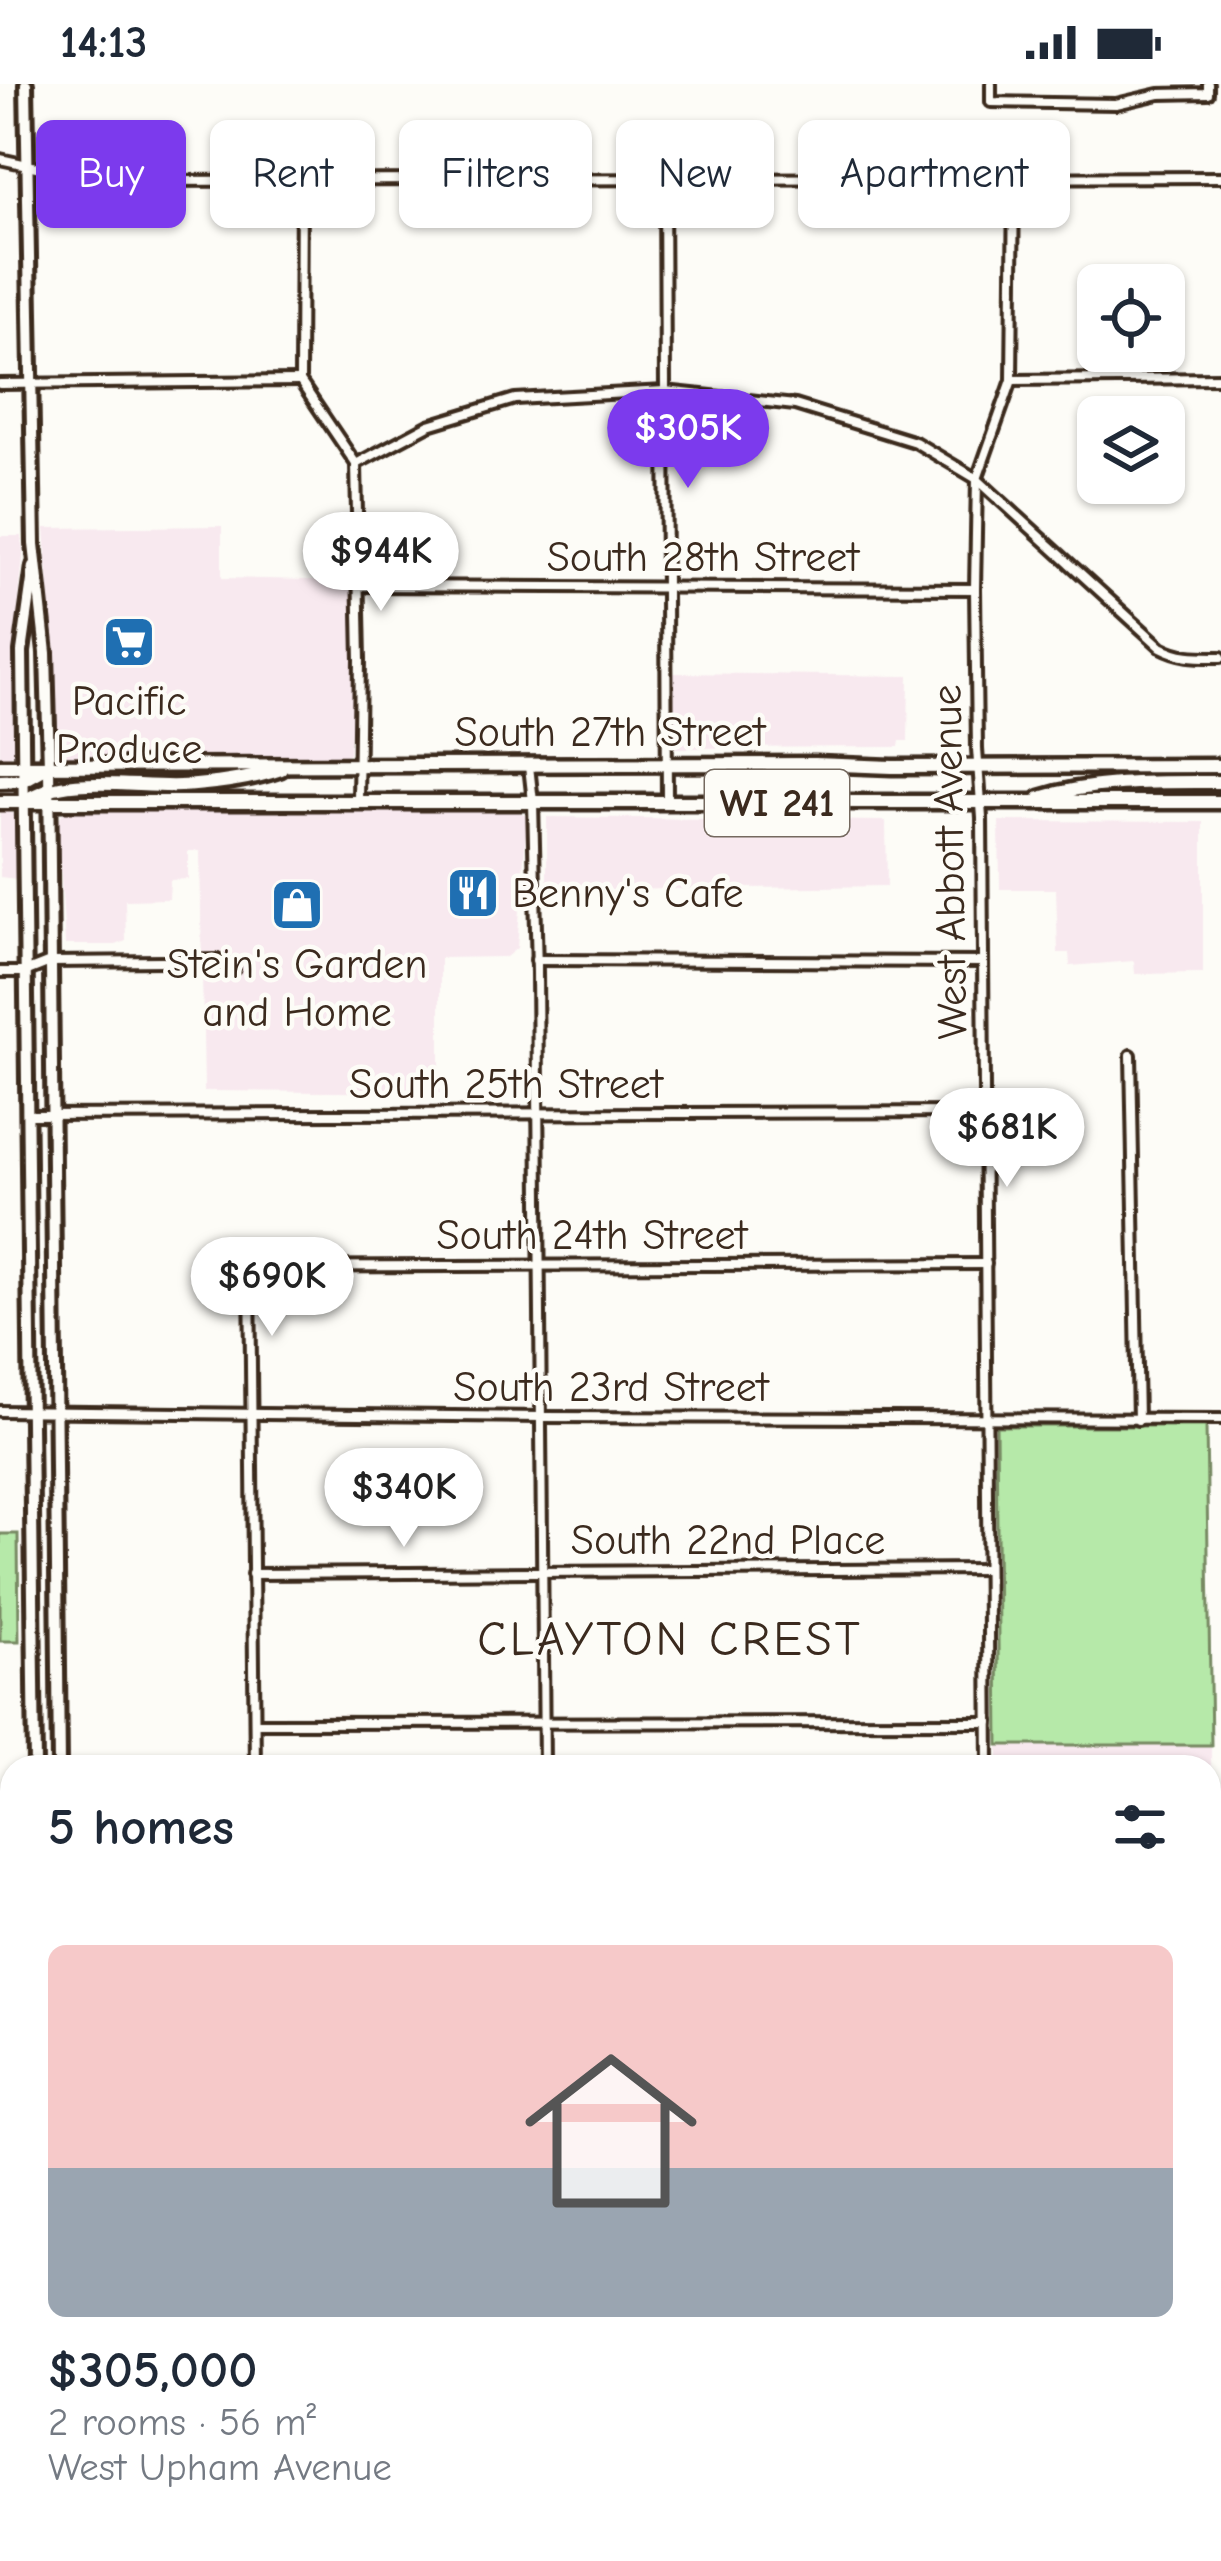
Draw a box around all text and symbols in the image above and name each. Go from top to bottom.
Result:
text: 14:13 [60,16,148,68]
chip: Buy [36,120,186,228]
chip: Rent [210,120,375,228]
chip: Filters [399,120,592,228]
chip: New [616,120,774,228]
chip: Apartment [798,120,1070,228]
map controls [1077,264,1185,504]
button: locate [1077,264,1185,372]
pin: $305K [604,389,772,491]
button: layers [1077,396,1185,504]
text: $305K [634,405,742,450]
pin: $944K [297,512,465,614]
text: $944K [330,528,432,573]
street label: South 28th Street [547,533,861,582]
supermarket icon: Pacific Produce [101,614,157,670]
place label: Pacific Produce [56,677,202,774]
street label: West Abbott Avenue [922,684,978,1040]
street label: South 27th Street [455,708,767,757]
road number: WI 241 [705,770,849,836]
restaurant icon: Benny's Cafe [445,865,501,921]
place label: Benny's Cafe [512,869,744,918]
shop icon: Stein's Garden and Home [269,877,325,933]
place label: Stein's Garden and Home [166,940,428,1037]
street label: South 25th Street [349,1060,665,1109]
pin: $681K [923,1088,1091,1190]
text: $681K [956,1104,1058,1149]
street label: South 24th Street [436,1211,750,1260]
pin: $690K [188,1237,356,1339]
text: $690K [218,1253,326,1298]
street label: South 23rd Street [453,1363,771,1412]
pin: $340K [320,1448,488,1550]
text: $340K [351,1464,457,1509]
street label: South 22nd Place [571,1516,885,1565]
district label: CLAYTON CREST [477,1612,863,1667]
icon: filters [1107,1794,1173,1860]
text: 5 homes [48,1798,234,1857]
icon: home [503,2023,719,2239]
text: $305,000 [48,2341,257,2400]
text: 2 rooms · 56 m² [48,2400,316,2445]
text: West Upham Avenue [48,2445,392,2490]

